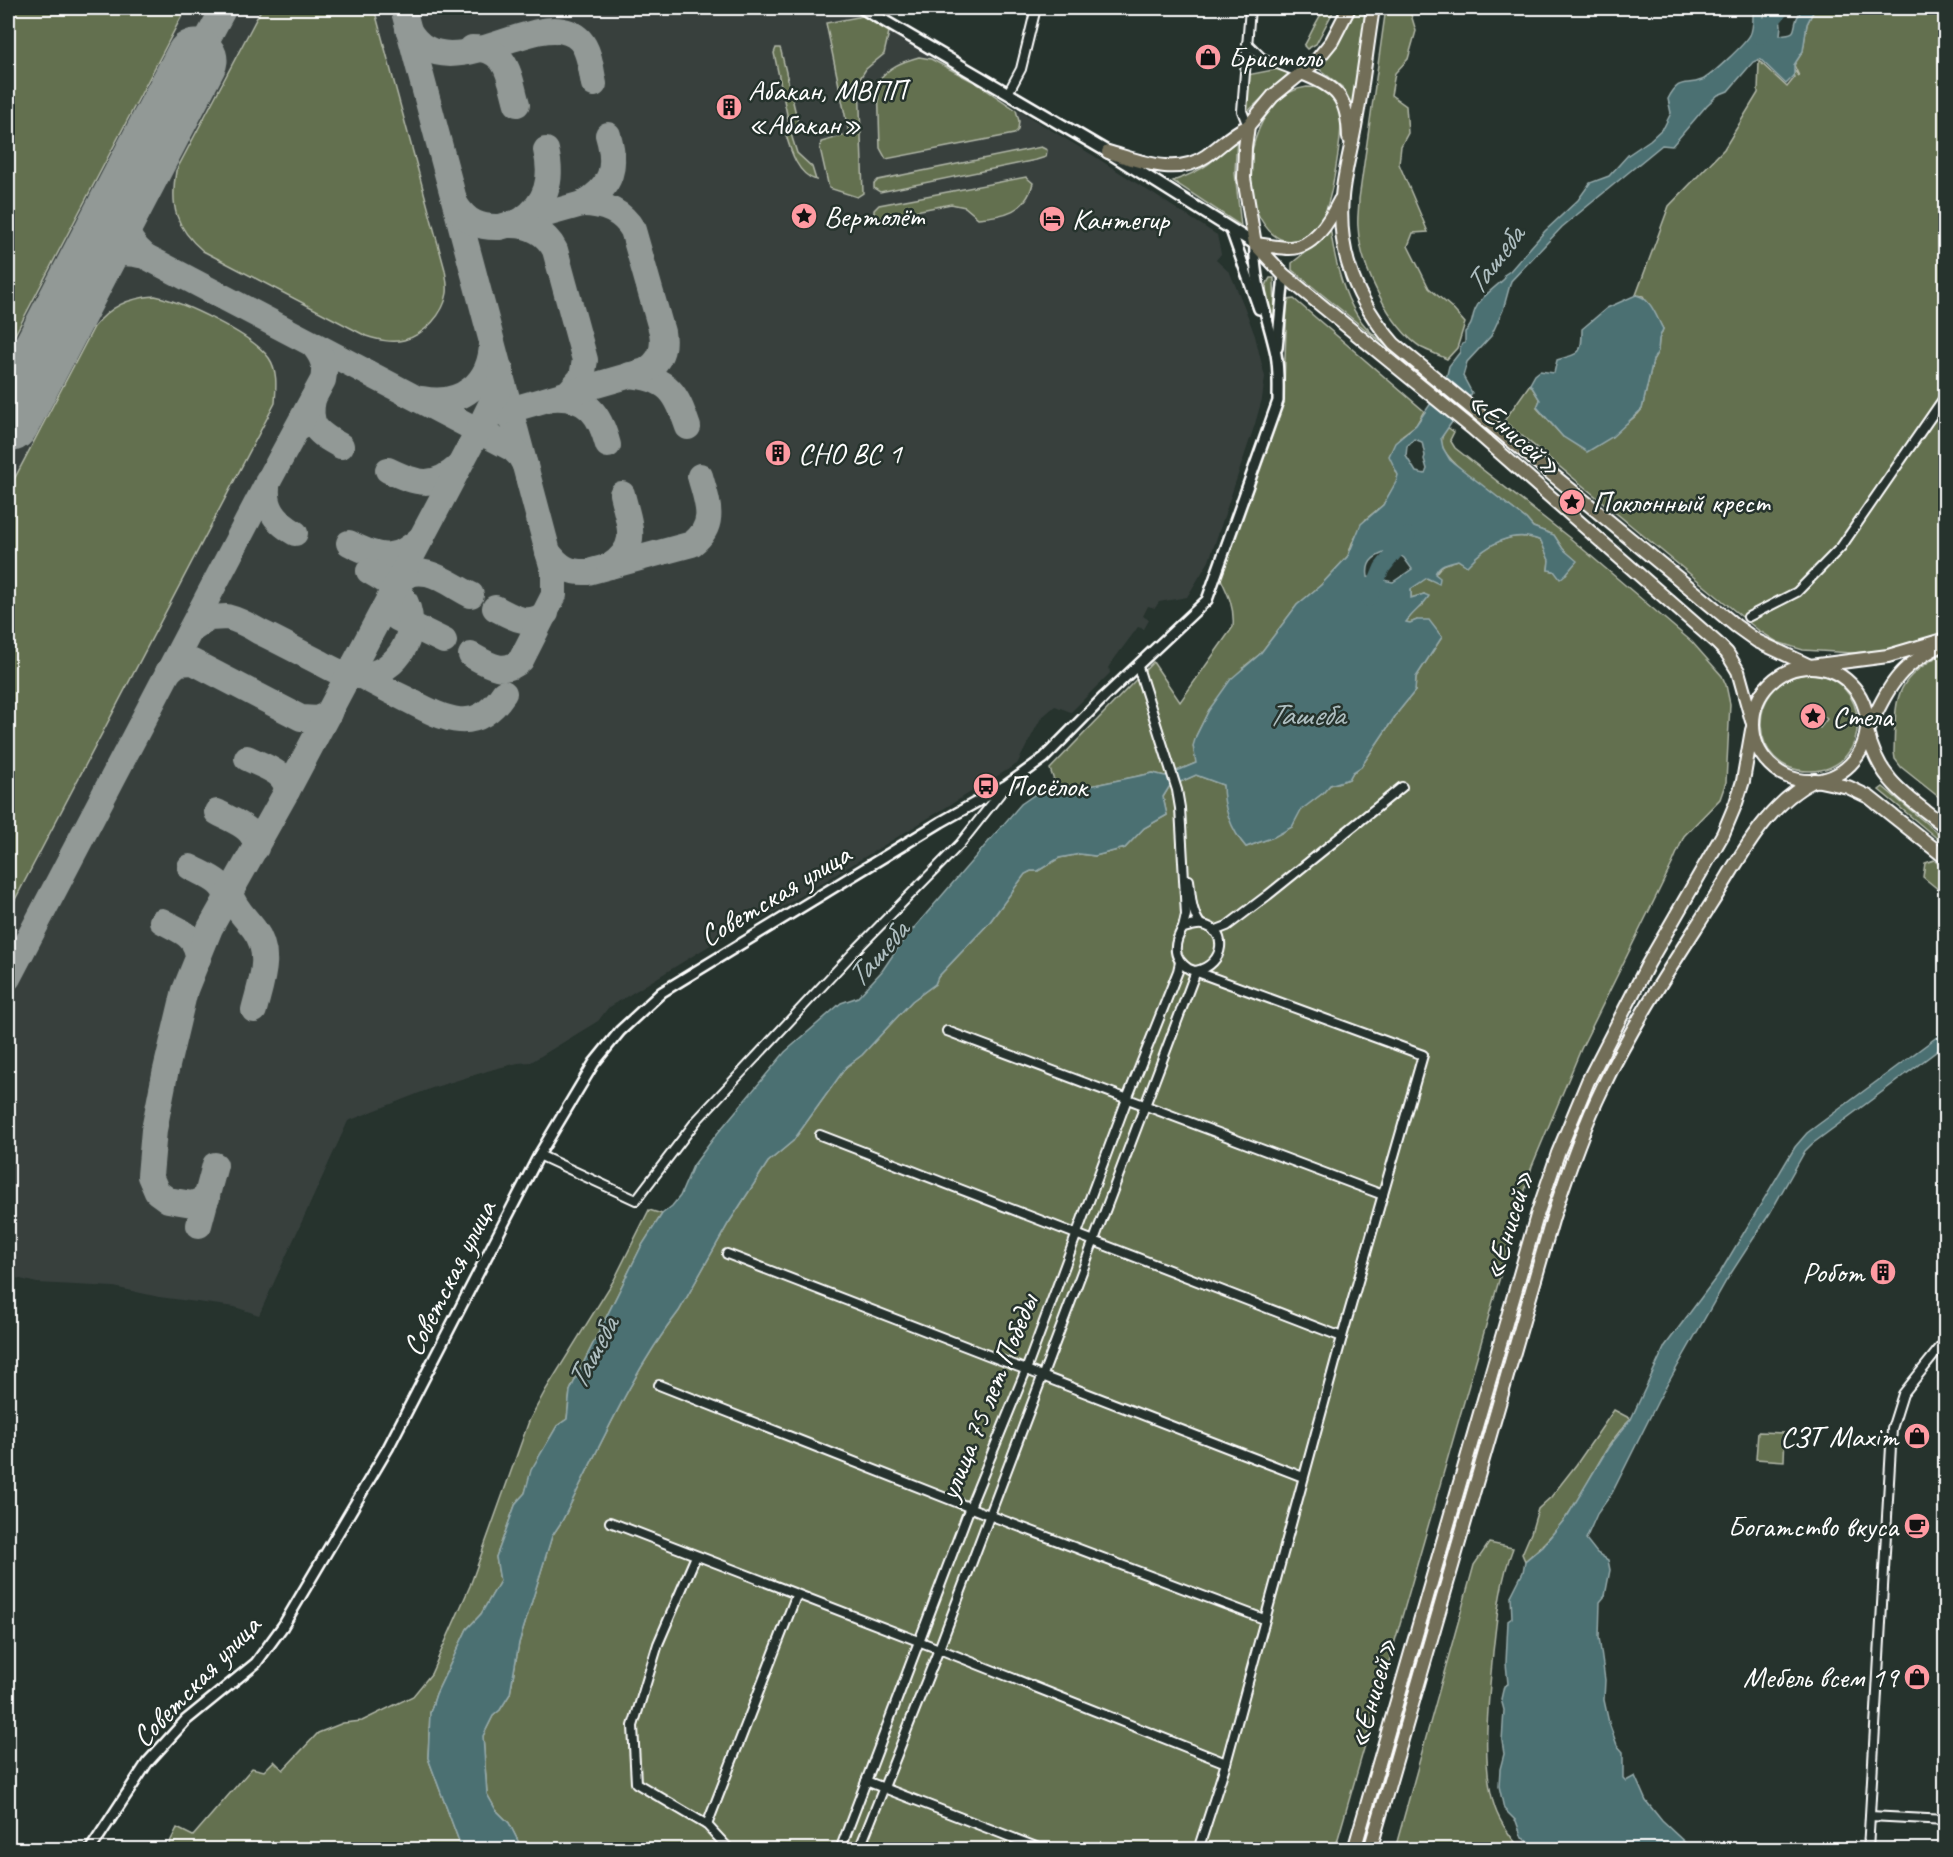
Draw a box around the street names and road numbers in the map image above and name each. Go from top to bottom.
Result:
street label: «Енисей» [1460,381,1570,485]
street label: Советская улица [693,834,859,955]
street label: «Енисей» [1473,1165,1543,1285]
street label: Советская улица [394,1192,505,1362]
street label: улица 75 лет Победы [929,1286,1047,1507]
street label: Советская улица [124,1606,270,1755]
street label: «Енисей» [1338,1633,1406,1753]

